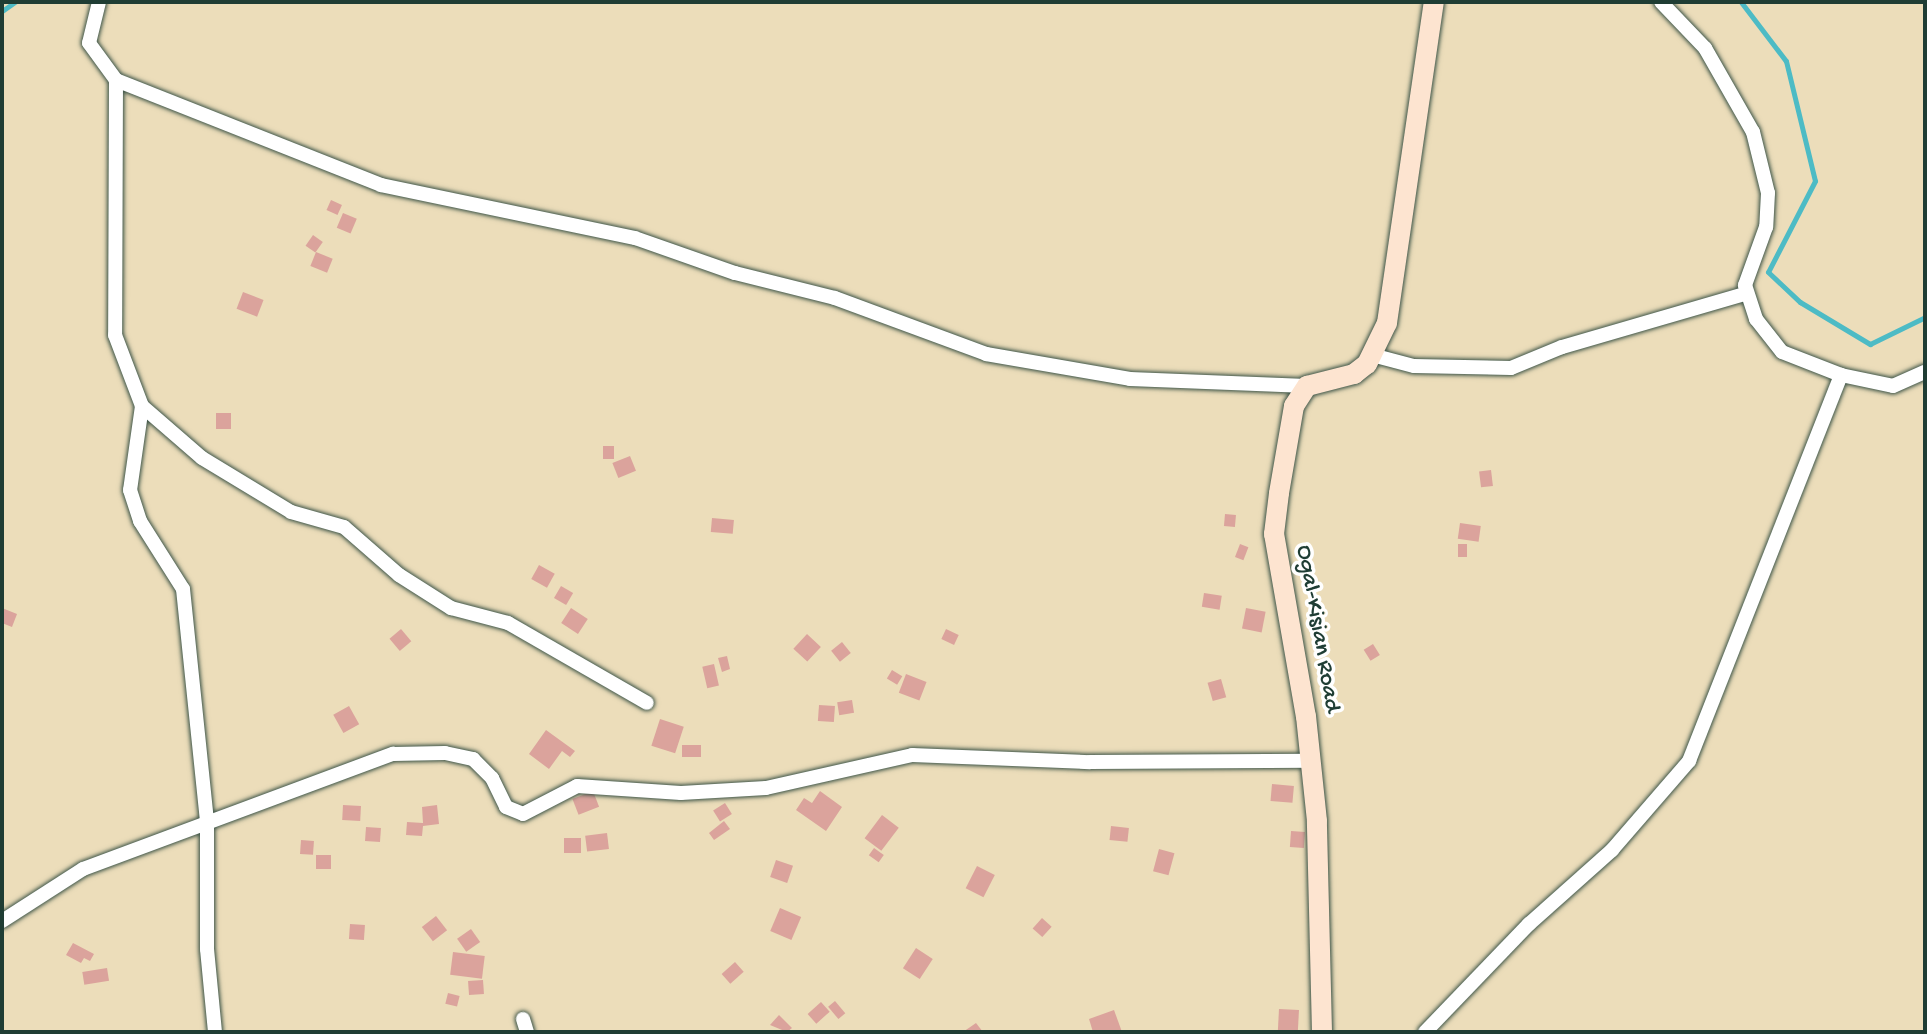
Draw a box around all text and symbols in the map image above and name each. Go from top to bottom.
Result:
street label: Ogal-Kisian Road [1288,543,1346,715]

